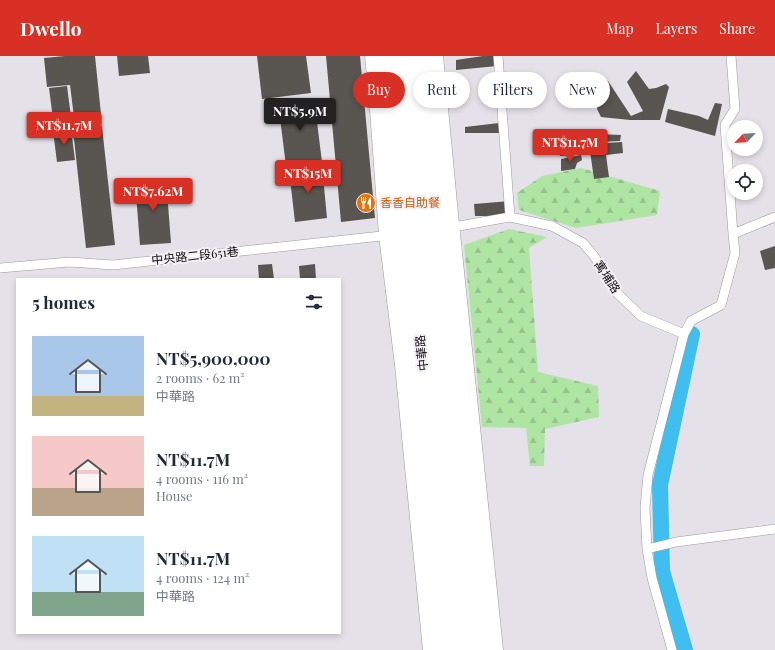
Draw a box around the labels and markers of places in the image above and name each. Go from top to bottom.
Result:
pin: NT$5.9M [263,98,337,132]
pin: NT$11.7M [23,112,105,146]
pin: NT$11.7M [529,129,611,163]
pin: NT$15M [275,160,341,194]
pin: NT$7.62M [112,178,194,212]
restaurant icon: 香香自助餐 [355,192,377,214]
place label: 香香自助餐 [380,194,440,210]

